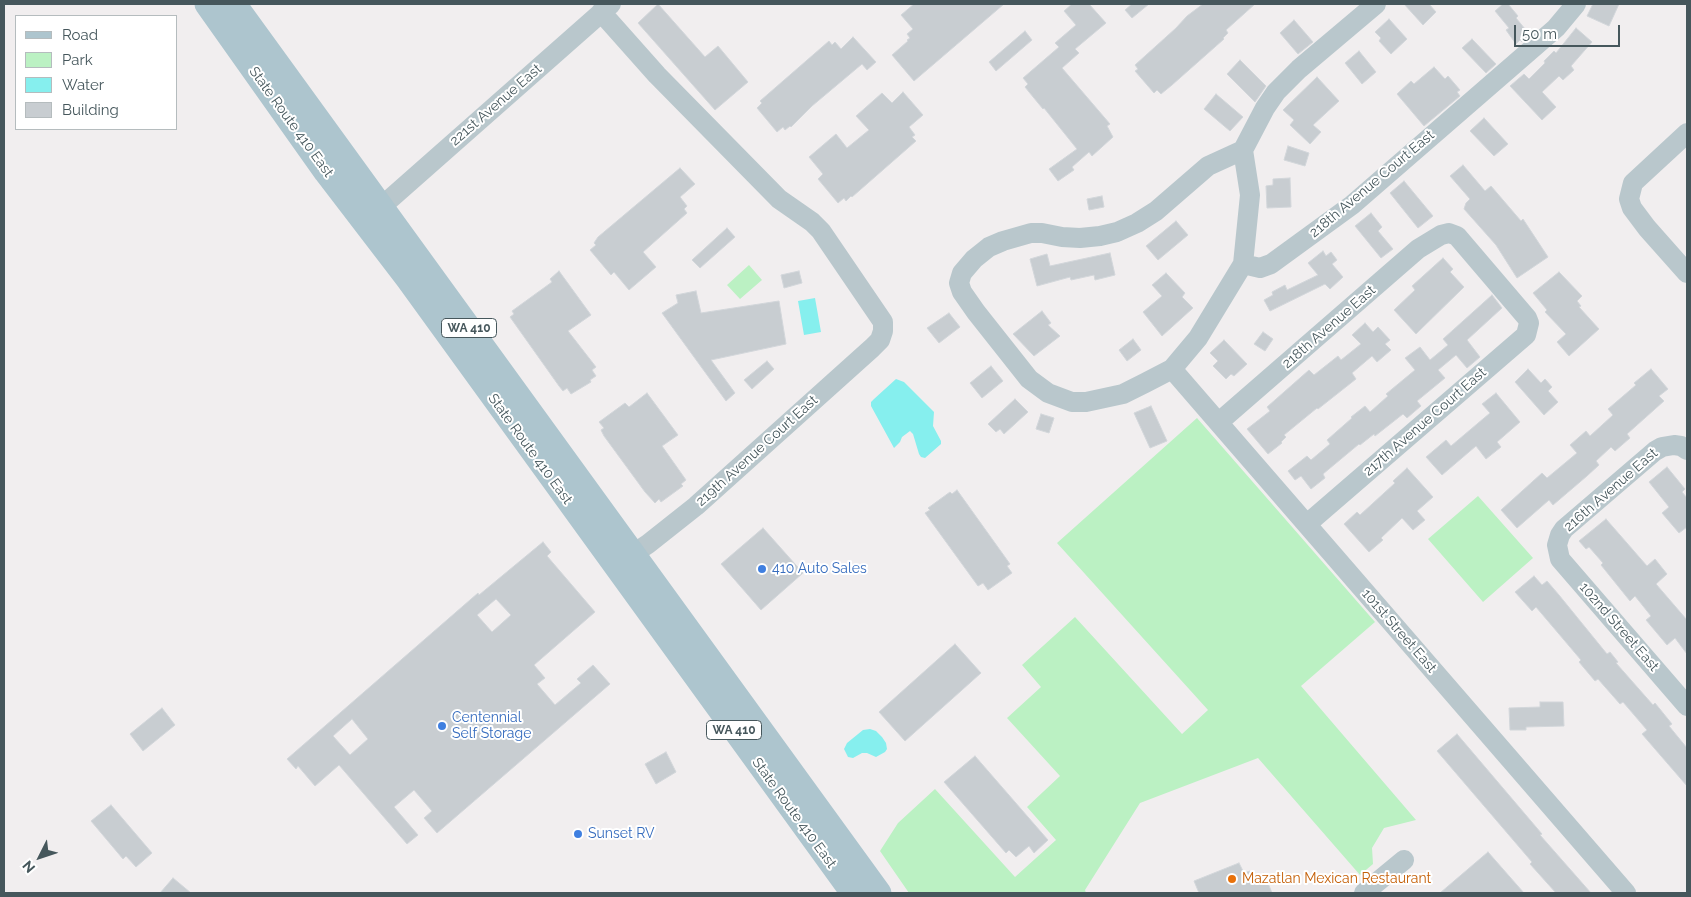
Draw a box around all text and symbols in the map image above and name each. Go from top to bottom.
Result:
legend [15,15,178,130]
scale bar [1516,15,1622,47]
text: 50 m [1522,25,1557,43]
text: Road [62,26,98,44]
text: Park [62,51,93,69]
street label: 221st Avenue East [447,61,545,149]
street label: State Route 410 East [245,64,337,180]
text: Water [62,76,104,94]
text: Building [62,101,119,119]
street label: 218th Avenue Court East [1306,127,1438,241]
street label: 218th Avenue East [1279,282,1379,372]
road number: WA 410 [442,318,496,338]
street label: 217th Avenue Court East [1360,364,1490,480]
street label: State Route 410 East [484,391,576,507]
street label: 219th Avenue Court East [693,392,821,510]
street label: 216th Avenue East [1561,445,1661,535]
place label: 410 Auto Sales [772,561,867,577]
marker: 410 Auto Sales [756,563,768,575]
street label: 102nd Street East [1576,579,1662,675]
street label: 101st Street East [1358,586,1440,676]
place label: Centennial Self Storage [452,710,531,742]
marker: Centennial Self Storage [436,720,448,732]
road number: WA 410 [706,720,762,740]
street label: State Route 410 East [748,755,840,871]
place label: Sunset RV [588,826,655,842]
marker: Sunset RV [572,828,584,840]
north arrow [15,832,65,882]
text: N [19,858,38,876]
place label: Mazatlan Mexican Restaurant [1242,871,1431,887]
marker: Mazatlan Mexican Restaurant [1226,873,1238,885]

